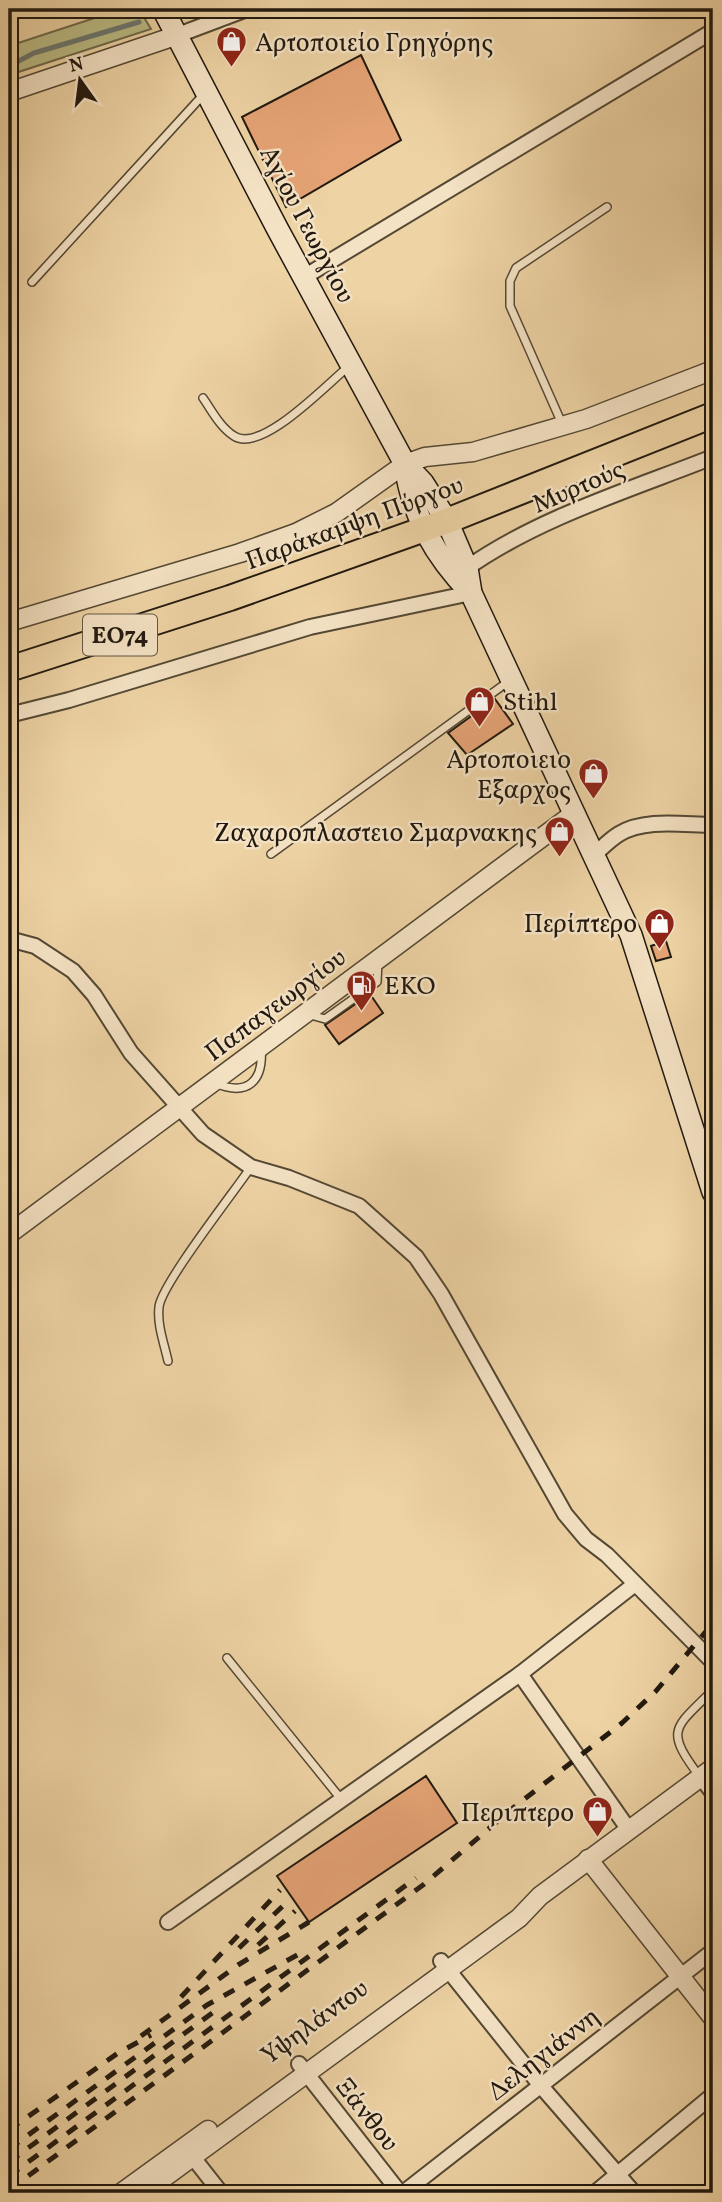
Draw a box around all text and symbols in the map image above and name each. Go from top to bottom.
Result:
shop icon: Αρτοποιείο Γρηγόρης [215,25,249,69]
place label: Αρτοποιείο Γρηγόρης [255,26,493,62]
north arrow [46,46,116,116]
text: N [67,51,86,80]
street label: Αγίου Γεωργίου [250,140,363,310]
street label: Μυρτούς [527,452,630,523]
street label: Παράκαμψη Πύργου [241,468,469,580]
road number: ΕΟ74 [83,614,157,656]
shop icon: Stihl [463,684,497,728]
place label: Stihl [503,685,558,721]
place label: Αρτοποιειο Εξαρχος [446,743,571,809]
shop icon: Αρτοποιειο Εξαρχος [577,757,611,801]
shop icon: Ζαχαροπλαστειο Σμαρνακης [543,815,577,859]
place label: Ζαχαροπλαστειο Σμαρνακης [214,816,537,852]
shop icon: Περίπτερο [643,906,677,950]
place label: Περίπτερο [524,907,637,943]
street label: Παπαγεωργίου [198,940,354,1071]
fuel station icon: EKO [344,968,378,1012]
place label: EKO [384,969,435,1005]
shop icon: Περιπτερο [580,1795,614,1839]
place label: Περιπτερο [461,1796,574,1832]
street label: Υψηλάντου [254,1971,376,2074]
street label: Δεληγιάννη [481,1999,608,2110]
street label: Ξάνθου [326,2071,407,2160]

